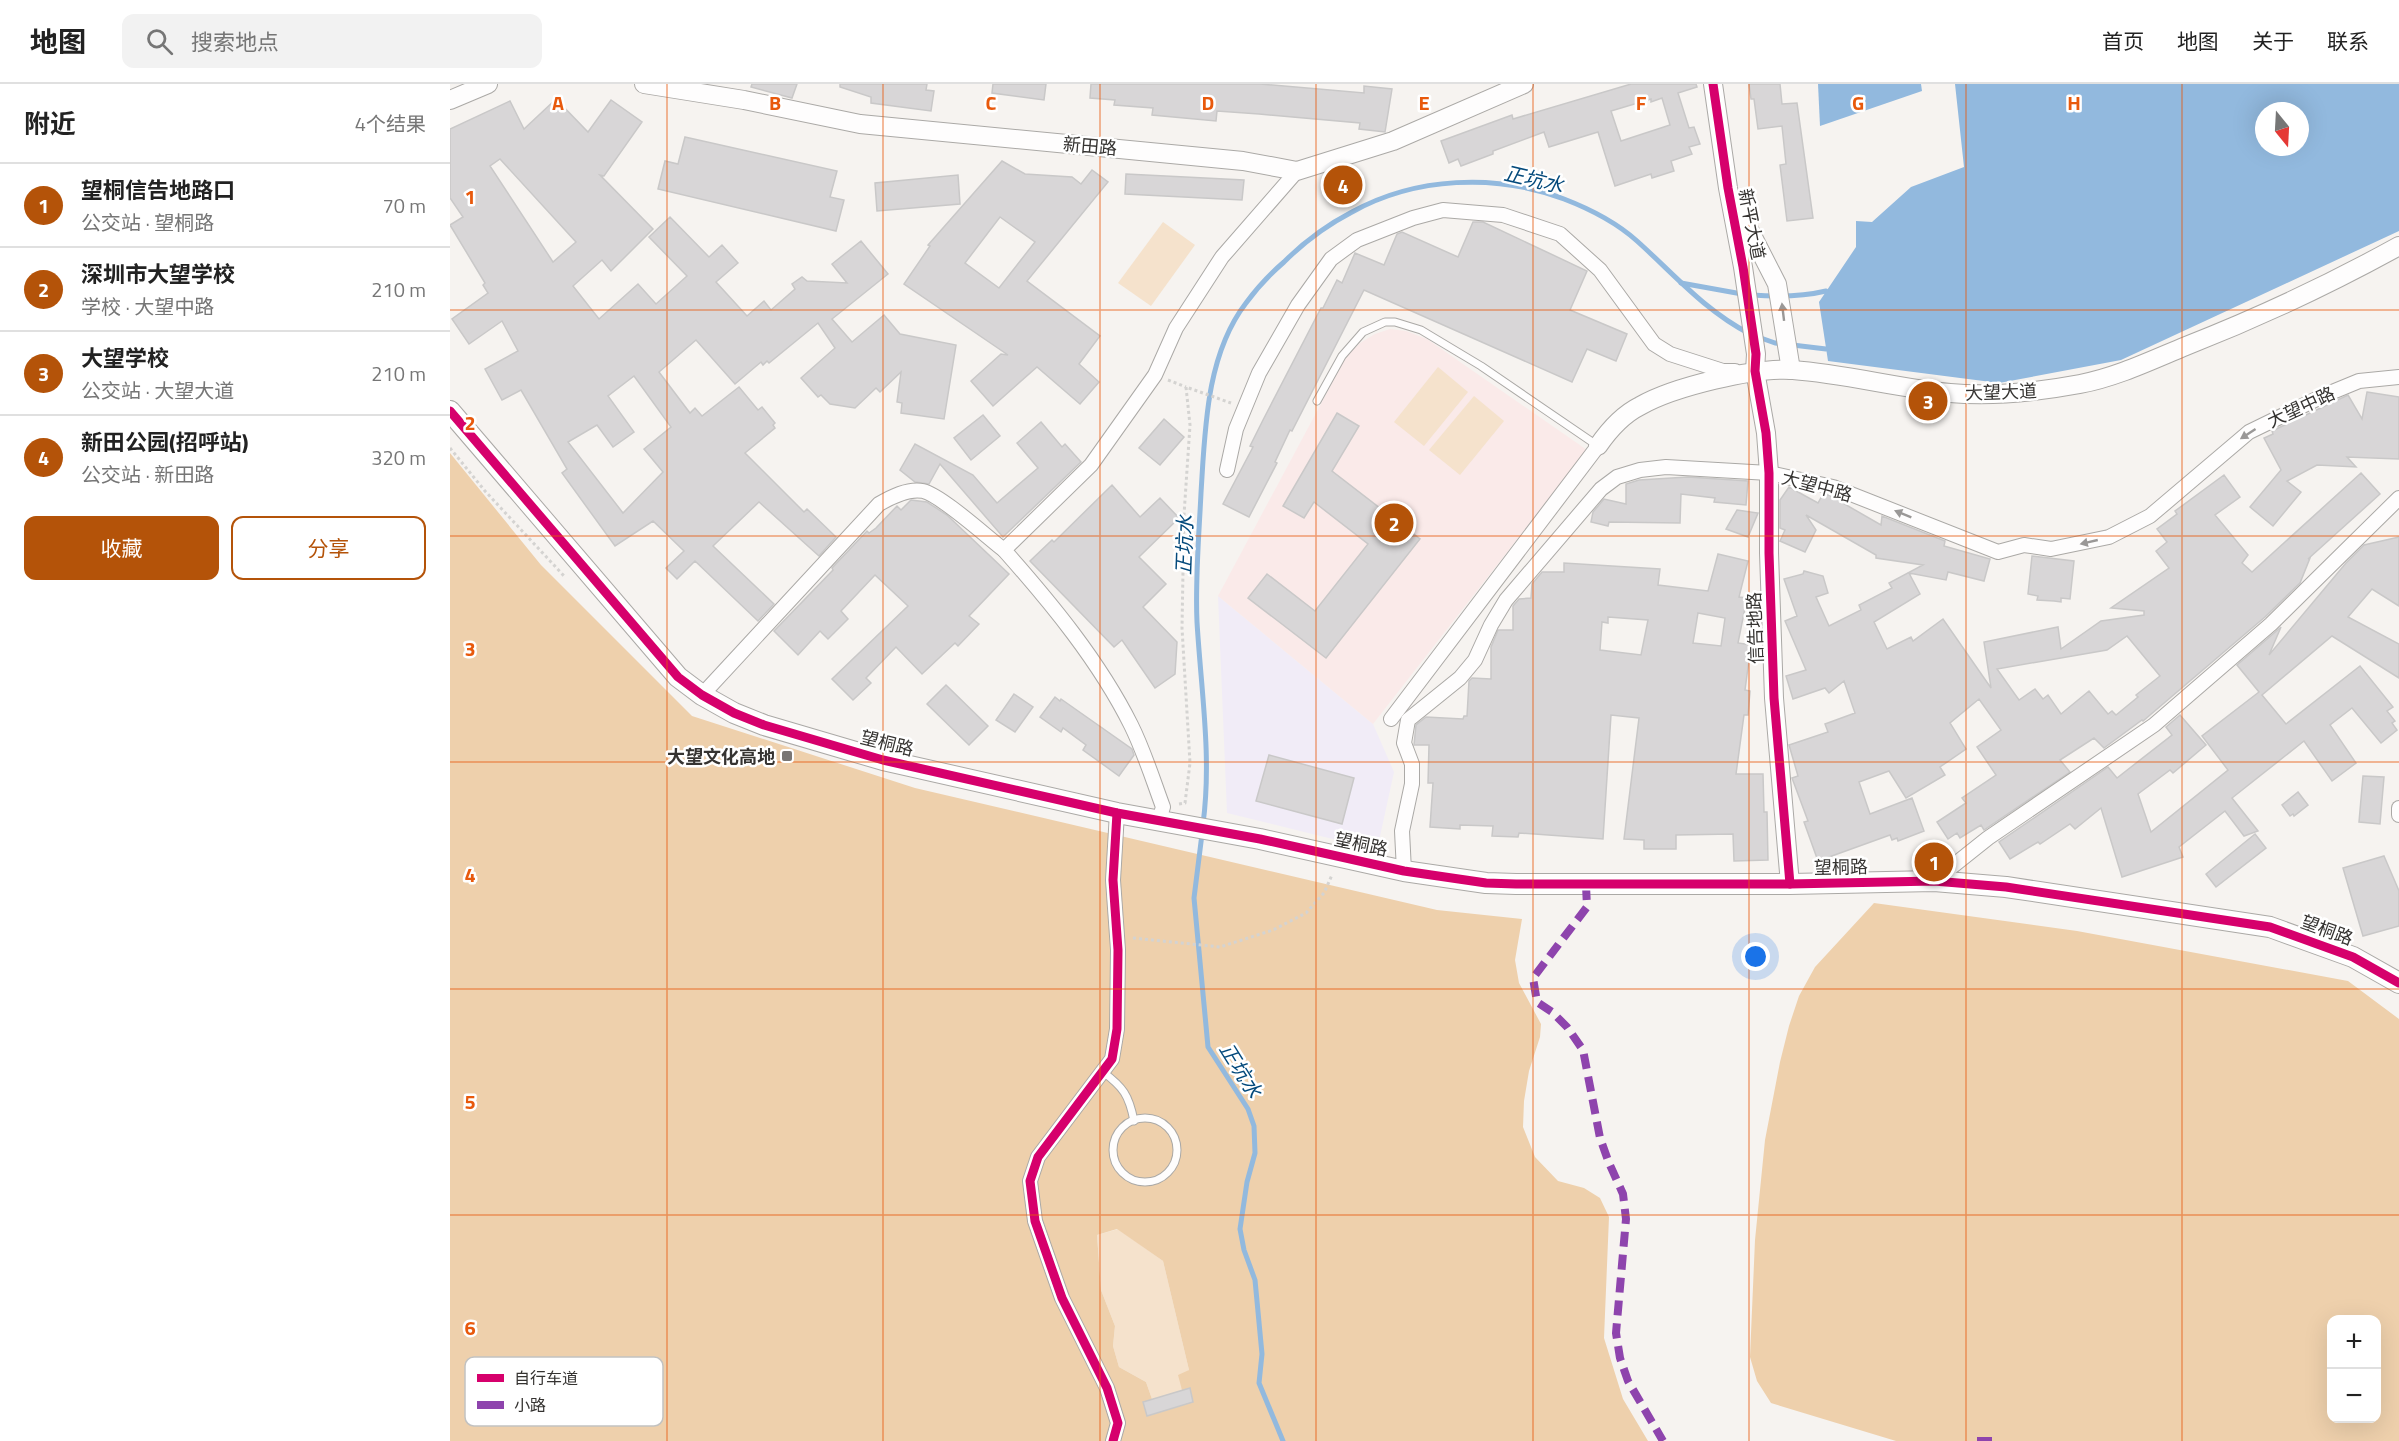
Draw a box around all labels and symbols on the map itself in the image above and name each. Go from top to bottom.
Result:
text: A [552,87,564,118]
text: B [769,87,781,118]
text: C [986,87,997,118]
text: D [1202,87,1214,118]
text: E [1418,87,1430,118]
text: F [1636,87,1647,118]
text: G [1852,87,1864,118]
text: H [2067,87,2081,118]
north arrow [2255,102,2309,156]
street label: 新田路 [1062,130,1118,162]
water label: 正坑水 [1501,157,1568,201]
pin: 4 [1324,162,1362,208]
text: 1 [464,181,476,212]
street label: 新平大道 [1732,186,1772,262]
one-way arrow [1778,302,1788,321]
street label: 大望大道 [1965,377,2037,407]
pin: 3 [1908,378,1948,424]
street label: 大望中路 [2263,380,2339,434]
text: 2 [464,407,476,438]
one-way arrow [2240,428,2256,439]
street label: 大望中路 [1779,464,1855,508]
pin: 2 [1374,500,1414,546]
one-way arrow [1894,509,1912,519]
water label: 正坑水 [1167,513,1201,576]
one-way arrow [2079,537,2098,547]
street label: 信告地路 [1740,592,1770,664]
text: 3 [464,633,476,664]
street label: 望桐路 [858,723,916,763]
place label: 大望文化高地 [667,743,775,770]
marker: 大望文化高地 [780,749,794,763]
street label: 望桐路 [1332,825,1390,863]
pin: 1 [1914,840,1954,884]
street label: 望桐路 [1814,853,1868,881]
text: 4 [464,859,476,890]
street label: 望桐路 [2297,908,2357,952]
your location [1741,942,1770,971]
water label: 正坑水 [1212,1036,1271,1105]
text: 5 [464,1086,476,1117]
text: 6 [464,1312,476,1343]
legend [465,1357,663,1426]
text: 自行车道 [514,1366,578,1390]
text: 小路 [514,1393,546,1417]

